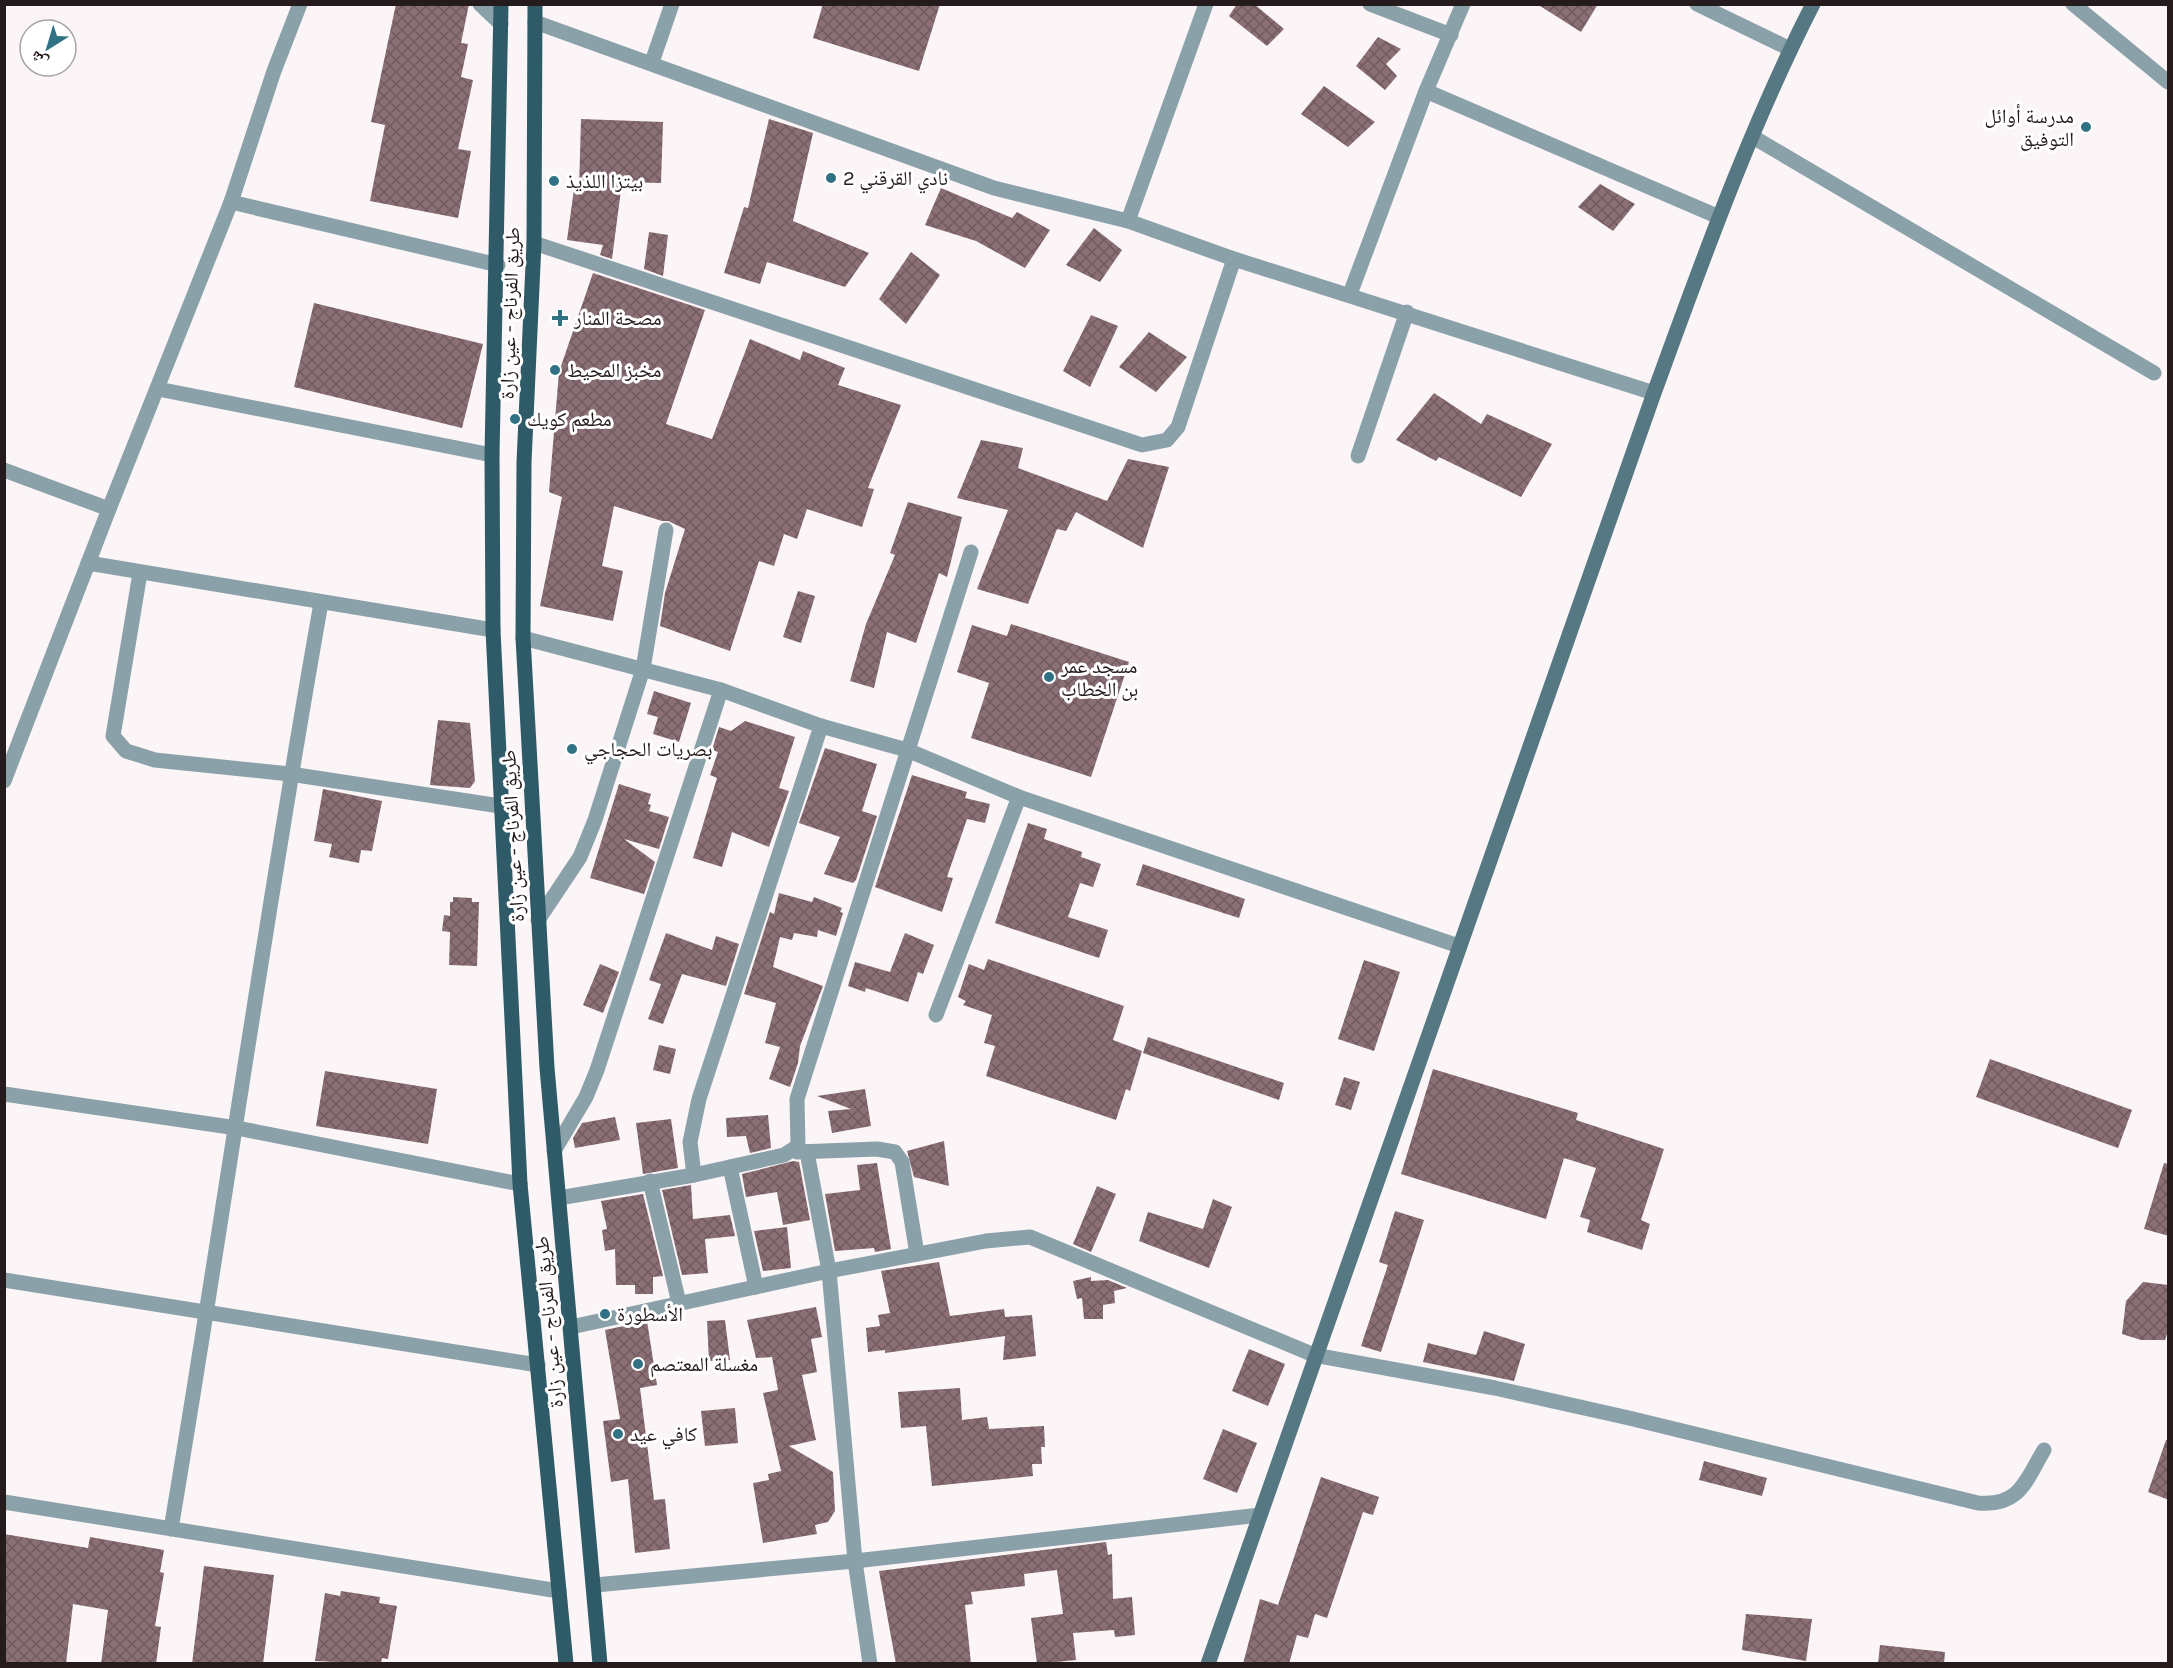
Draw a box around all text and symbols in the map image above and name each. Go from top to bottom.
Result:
north arrow [18,18,78,78]
text: ش [27,47,52,72]
place label: مدرسة أوائل التوفيق [1985,104,2074,151]
marker: مدرسة أوائل التوفيق [2079,120,2093,134]
place label: نادي القرقني 2 [843,167,948,194]
place label: بيتزا اللذيذ [566,170,643,193]
marker: نادي القرقني 2 [824,171,838,185]
marker: بيتزا اللذيذ [547,174,561,188]
street label: طريق الفرناج - عين زارة [495,226,526,400]
place label: مصحة المنار [573,307,662,330]
marker: مصحة المنار [551,309,569,327]
place label: مخبز المحيط [567,359,661,382]
marker: مخبز المحيط [548,363,562,377]
place label: مطعم كويك [527,408,612,433]
marker: مطعم كويك [508,412,522,426]
place label: مسجد عمر بن الخطاب [1060,655,1138,701]
marker: مسجد عمر بن الخطاب [1042,670,1056,684]
place label: بصريات الحجاجي [584,738,712,765]
marker: بصريات الحجاجي [565,742,579,756]
street label: طريق الفرناج - عين زارة [497,749,530,923]
street label: طريق الفرناج - عين زارة [530,1235,569,1409]
place label: الأسطورة [617,1303,683,1326]
marker: الأسطورة [598,1307,612,1321]
place label: مغسلة المعتصم [650,1353,758,1378]
marker: مغسلة المعتصم [631,1357,645,1371]
place label: كافي عيد [630,1423,697,1450]
marker: كافي عيد [611,1427,625,1441]

